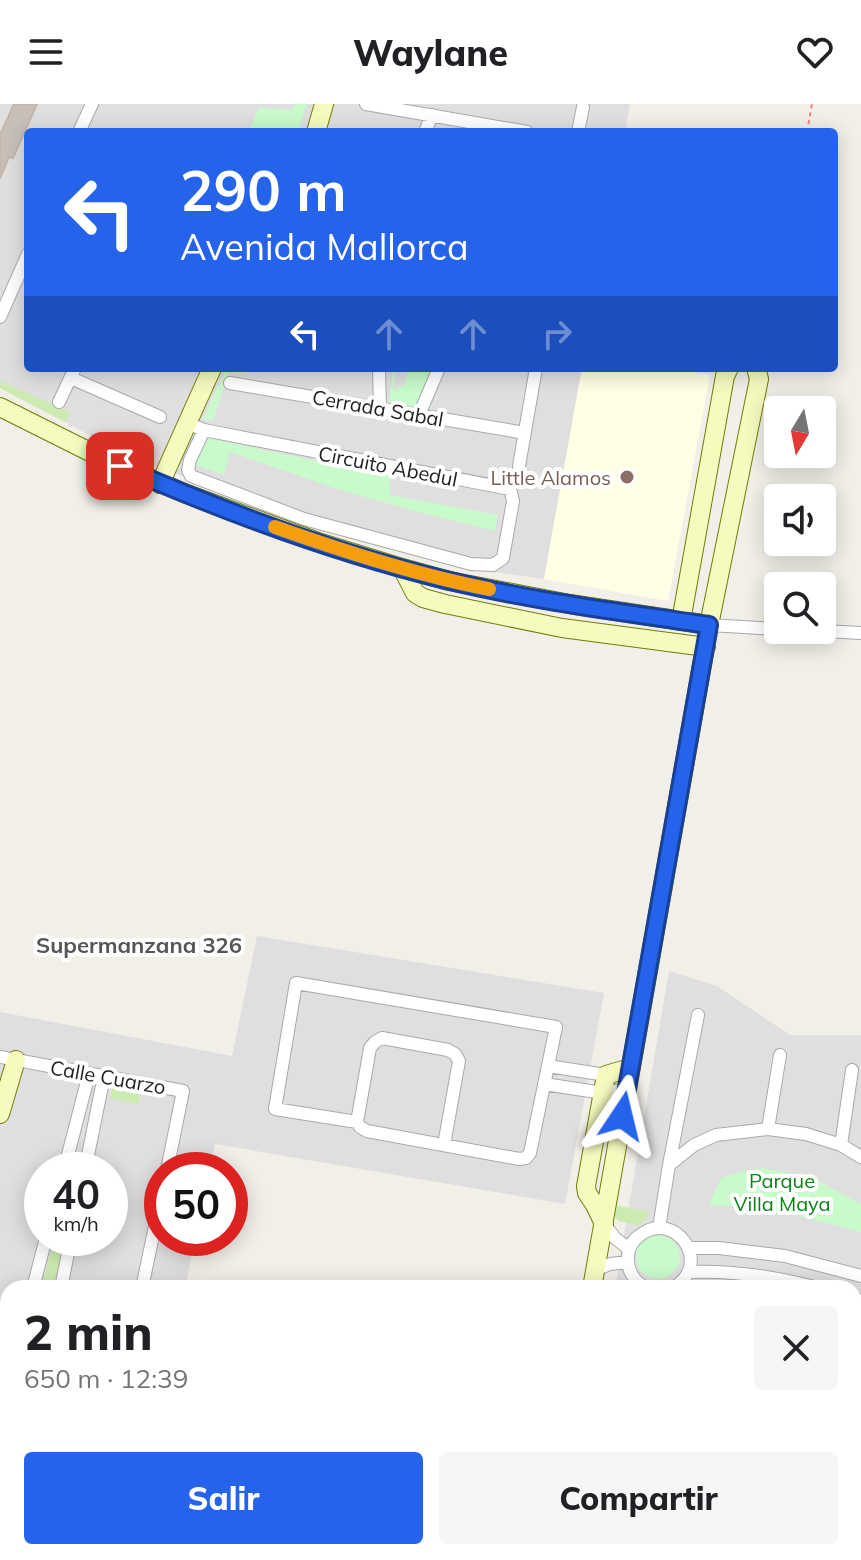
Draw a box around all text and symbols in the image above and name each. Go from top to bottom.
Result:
icon: menu [24,30,68,74]
text: Waylane [353,30,508,75]
icon: heart [793,30,837,74]
text: 290 m [180,155,347,225]
icon: left [48,160,152,264]
text: Avenida Mallorca [180,224,469,269]
icon: left [283,312,327,356]
icon: ahead [367,312,411,356]
icon: ahead [451,312,495,356]
icon: right [535,312,579,356]
street label: Cerrada Sabal [310,384,446,432]
north arrow [764,396,836,468]
map controls [764,396,836,644]
pin [86,432,154,500]
street label: Circuito Abedul [316,440,460,492]
icon: arrive [98,444,142,488]
place label: Little Alamos [490,465,611,490]
marker: Little Alamos [618,468,636,486]
button: sound [764,484,836,556]
button: search [764,572,836,644]
district label: Supermanzana 326 [36,931,242,959]
street label: Calle Cuarzo [48,1055,168,1099]
position arrow [580,1074,664,1158]
speed limit sign: 50 [144,1152,248,1256]
park label: Parque Villa Maya [734,1168,830,1216]
text: 40 [52,1169,100,1219]
text: km/h [53,1211,99,1236]
text: 2 min [24,1302,153,1362]
button: close [754,1306,838,1390]
text: 650 m · 12:39 [24,1362,188,1395]
button: Salir [24,1452,423,1544]
button: Compartir [439,1452,838,1544]

